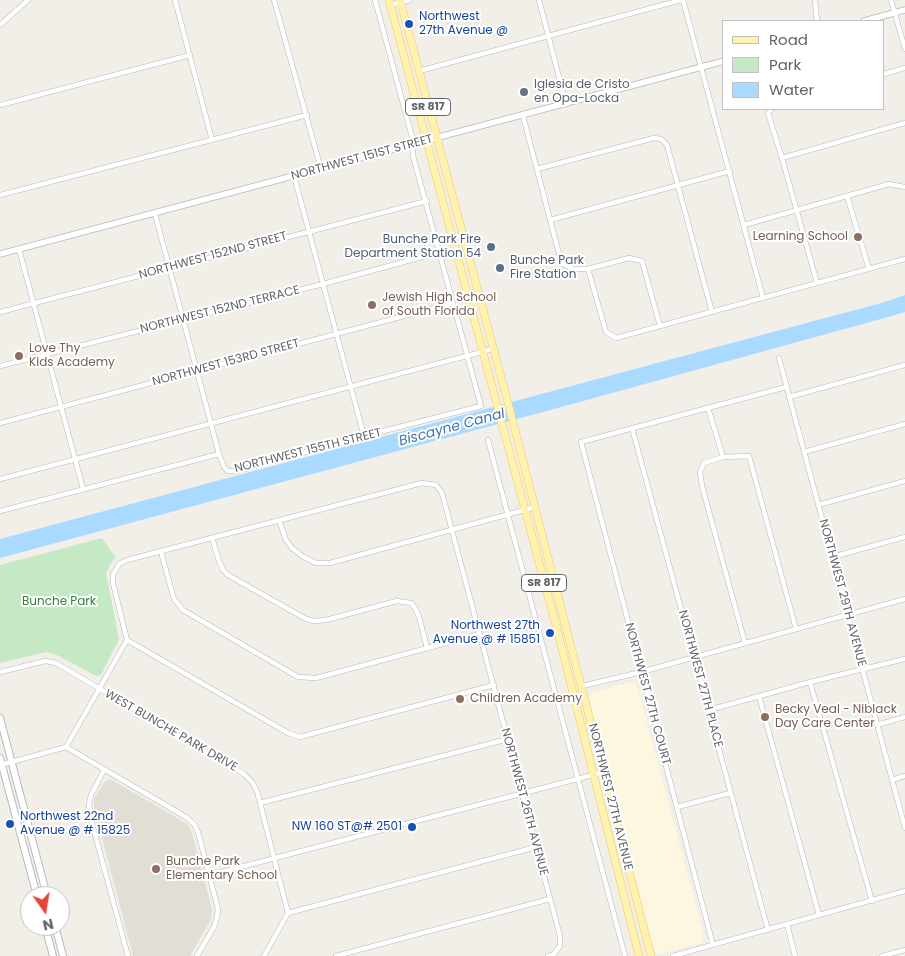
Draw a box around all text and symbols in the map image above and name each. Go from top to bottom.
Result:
place label: Northwest 27th Avenue @ [419,10,508,38]
marker: Northwest 27th Avenue @ [403,18,415,30]
legend [722,20,885,110]
text: Road [769,29,808,50]
text: Park [769,54,801,75]
place label: Iglesia de Cristo en Opa-Locka [534,78,630,106]
text: Water [769,79,814,100]
marker: Iglesia de Cristo en Opa-Locka [518,86,530,98]
road number: SR 817 [406,98,450,115]
street label: NORTHWEST 151ST STREET [290,132,434,184]
street label: NORTHWEST 152ND STREET [137,229,289,283]
place label: Learning School [753,230,848,244]
marker: Learning School [852,231,864,243]
place label: Bunche Park Fire Department Station 54 [344,233,481,261]
marker: Bunche Park Fire Department Station 54 [485,241,497,253]
place label: Bunche Park Fire Station [510,254,584,282]
marker: Bunche Park Fire Station [494,262,506,274]
street label: NORTHWEST 152ND TERRACE [139,283,301,337]
place label: Jewish High School of South Florida [382,291,496,319]
marker: Jewish High School of South Florida [366,299,378,311]
street label: NORTHWEST 153RD STREET [151,336,301,390]
place label: Love Thy Kids Academy [29,342,115,370]
marker: Love Thy Kids Academy [13,350,25,362]
water label: Biscayne Canal [397,406,507,450]
street label: NORTHWEST 155TH STREET [233,426,383,476]
street label: NORTHWEST 29TH AVENUE [815,518,869,668]
road number: SR 817 [522,574,566,592]
park label: Bunche Park [22,595,96,609]
street label: NORTHWEST 27TH PLACE [675,609,725,749]
place label: Northwest 27th Avenue @ # 15851 [433,619,540,647]
street label: NORTHWEST 27TH COURT [621,621,673,767]
marker: Northwest 27th Avenue @ # 15851 [544,627,556,639]
street label: WEST BUNCHE PARK DRIVE [102,687,240,775]
place label: Children Academy [470,692,582,706]
marker: Children Academy [454,693,466,705]
place label: Becky Veal - Niblack Day Care Center [775,703,897,731]
marker: Becky Veal - Niblack Day Care Center [759,711,771,723]
street label: NORTHWEST 27TH AVENUE [585,722,635,872]
street label: NORTHWEST 26TH AVENUE [497,727,551,877]
place label: Northwest 22nd Avenue @ # 15825 [20,810,130,838]
marker: Northwest 22nd Avenue @ # 15825 [4,818,16,830]
place label: NW 160 ST@# 2501 [292,820,402,834]
marker: NW 160 ST@# 2501 [406,821,418,833]
place label: Bunche Park Elementary School [166,855,277,883]
marker: Bunche Park Elementary School [150,863,162,875]
north arrow [20,886,70,936]
text: N [41,914,56,936]

